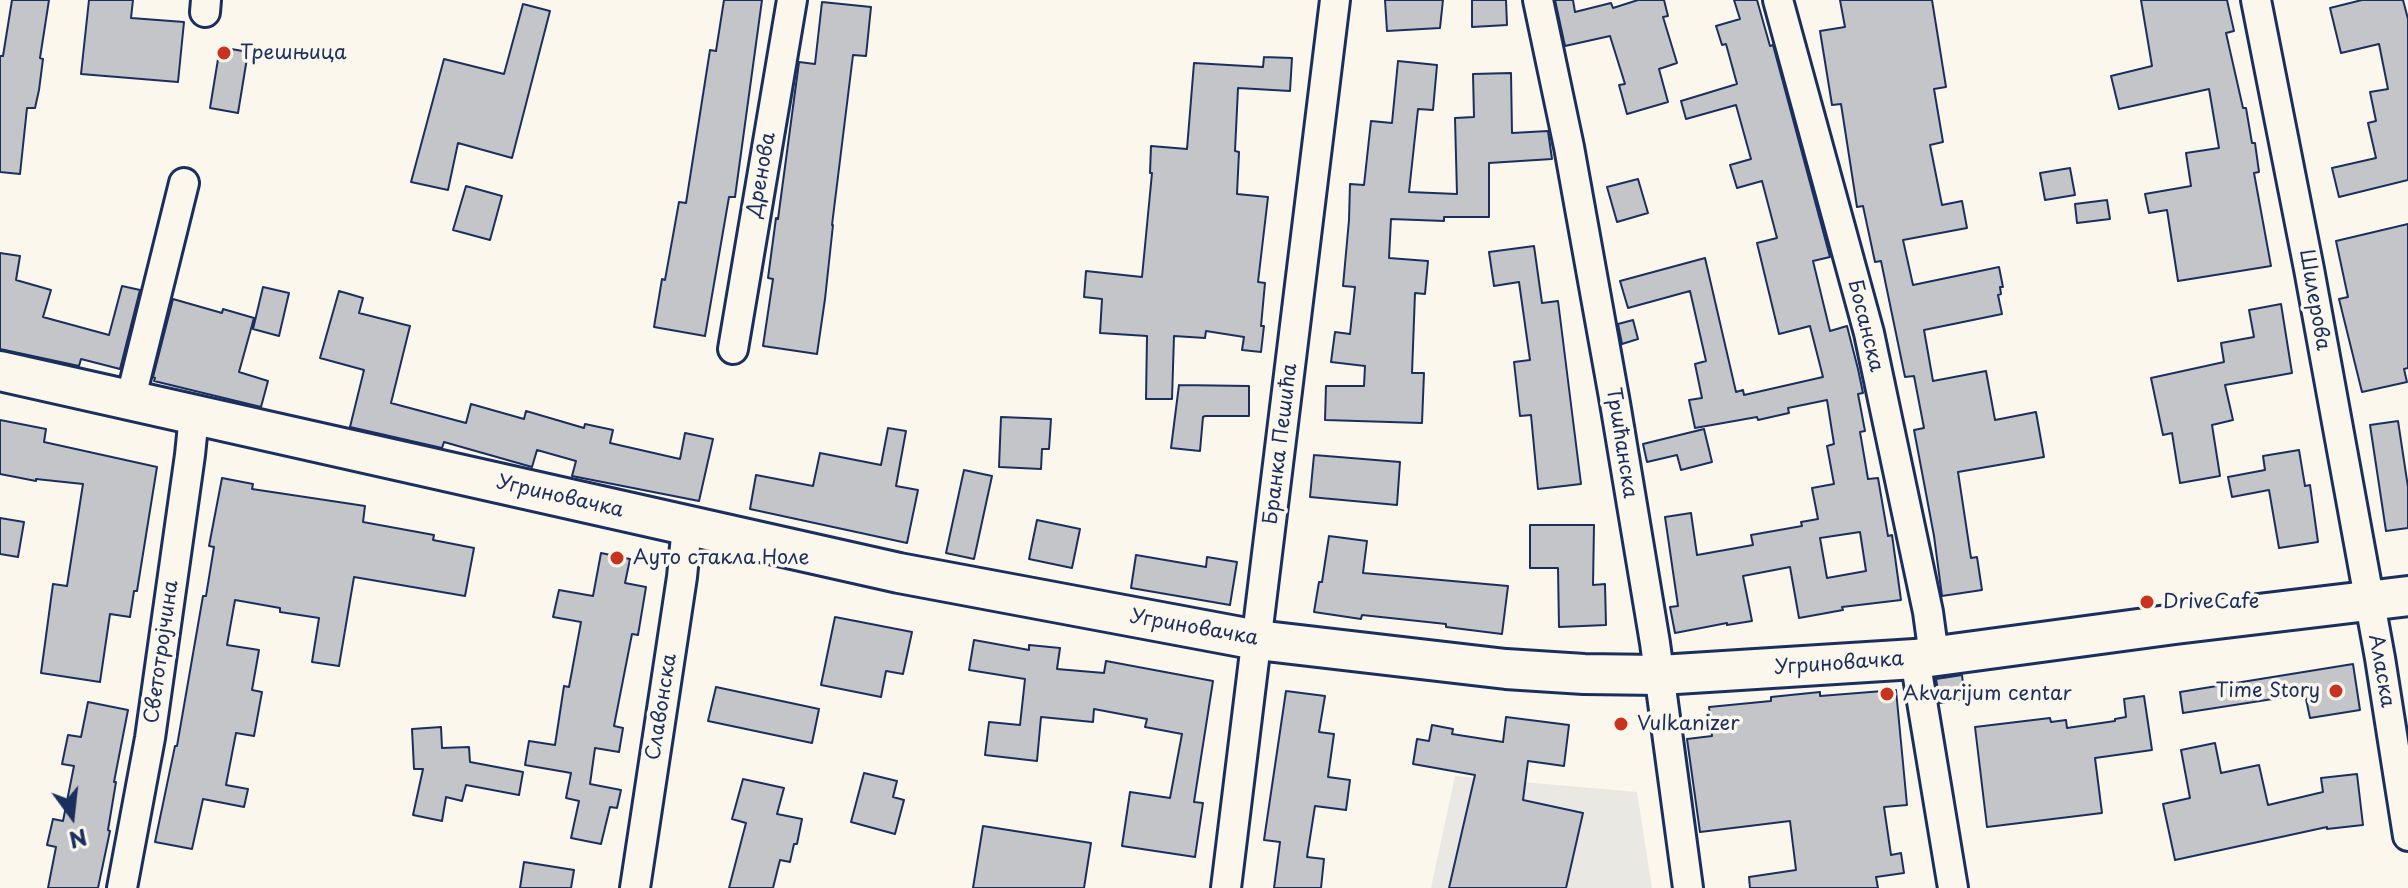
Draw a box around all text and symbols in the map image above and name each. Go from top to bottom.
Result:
place label: Трешњица [240,41,347,65]
marker: Трешњица [215,44,233,62]
street label: Дренова [743,131,781,219]
street label: Шилерова [2293,248,2335,352]
street label: Босанска [1842,278,1888,374]
street label: Бранка Пешића [1259,362,1303,526]
street label: Тршћанска [1600,386,1642,500]
street label: Угриновачка [494,471,626,523]
place label: Ауто стакла Ноле [633,546,809,570]
marker: Ауто стакла Ноле [608,549,626,567]
street label: Светотројчина [140,579,184,725]
place label: DriveCafe [2163,590,2259,614]
marker: DriveCafe [2138,593,2156,611]
street label: Угриновачка [1128,605,1260,651]
street label: Аласка [2363,633,2399,709]
street label: Угриновачка [1774,648,1904,680]
street label: Славонска [642,652,682,762]
place label: Time Story [2215,679,2320,703]
place label: Akvarijum centar [1903,682,2071,706]
marker: Time Story [2327,682,2345,700]
marker: Akvarijum centar [1878,685,1896,703]
place label: Vulkanizer [1637,712,1740,736]
marker: Vulkanizer [1612,715,1630,733]
north arrow [32,776,112,856]
text: N [66,821,91,858]

